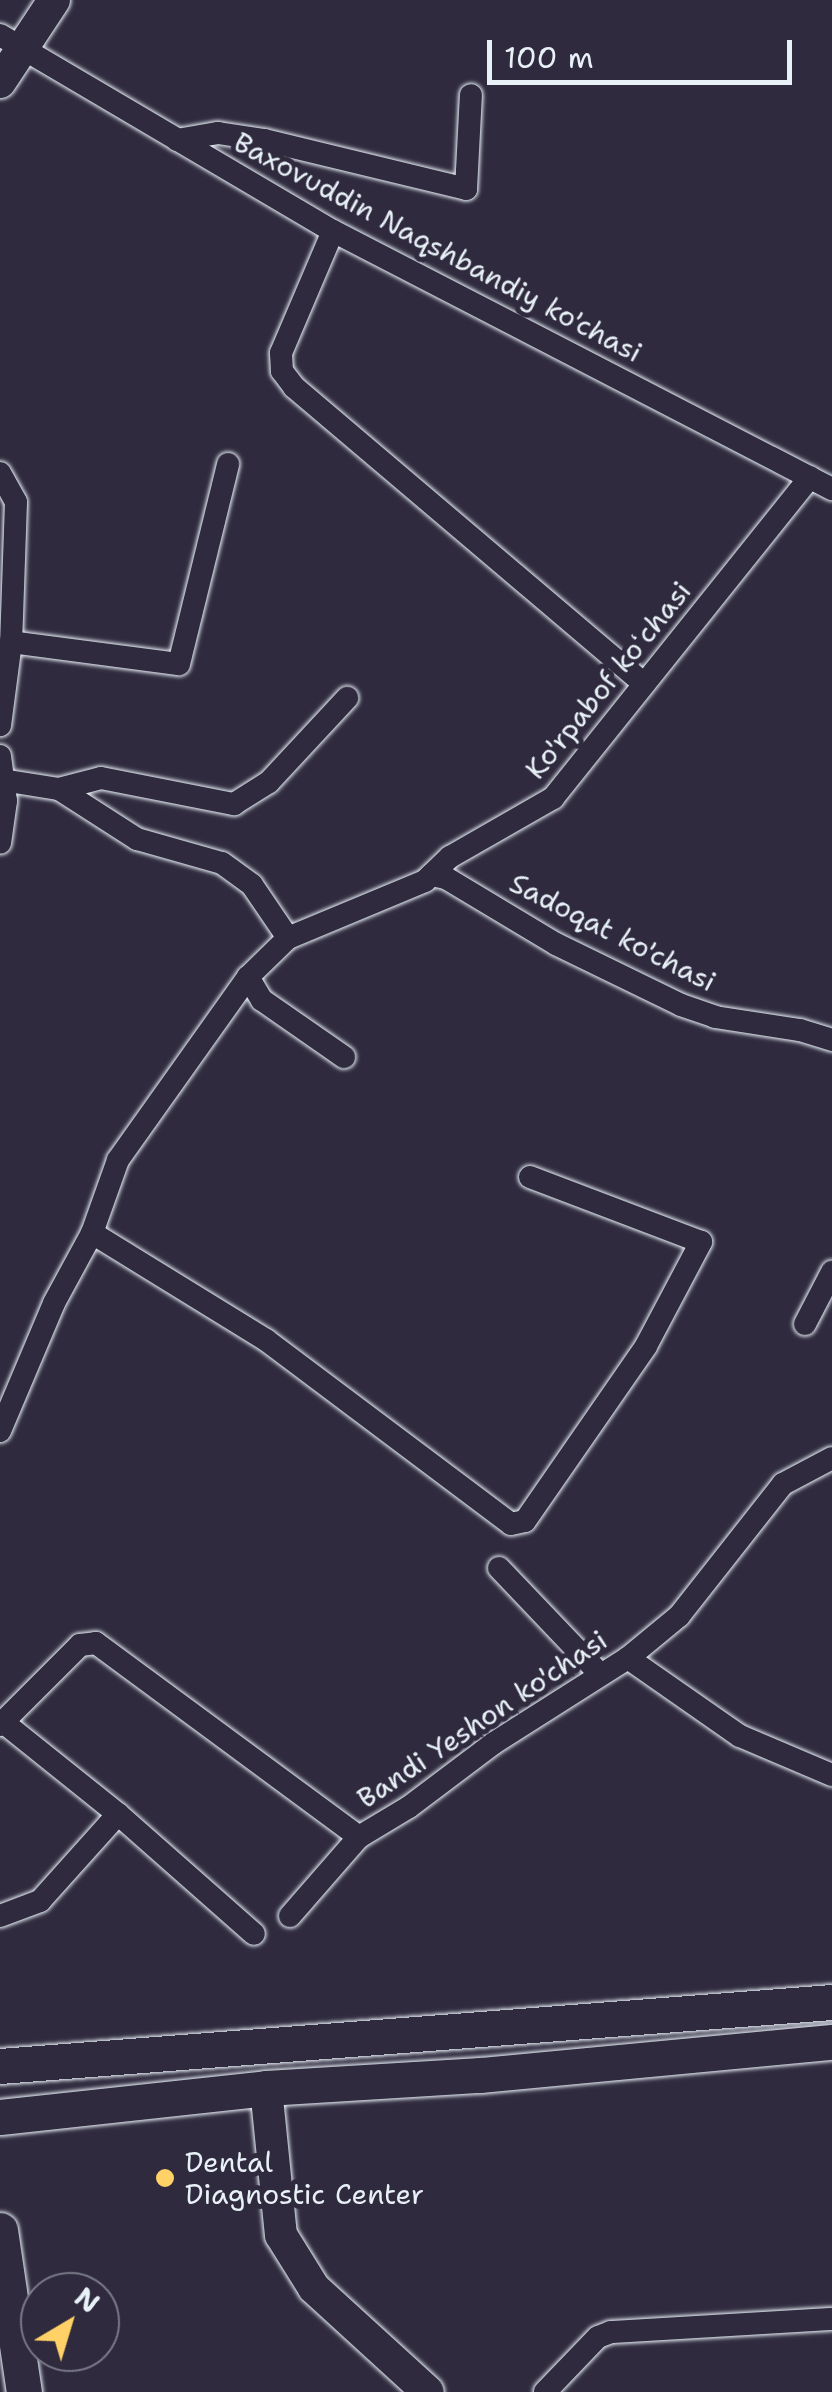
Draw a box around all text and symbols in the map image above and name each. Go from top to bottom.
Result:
scale bar [492,20,797,82]
text: 100 m [504,37,594,78]
street label: Baxovuddin Naqshbandiy ko'chasi [228,125,648,369]
street label: Ko'rpabof koʻchasi [518,574,698,786]
street label: Sadoqat ko'chasi [504,866,722,998]
street label: Bandi Yeshon ko'chasi [351,1623,613,1815]
place label: Dental Diagnostic Center [185,2145,424,2211]
marker: Dental Diagnostic Center [154,2167,176,2189]
north arrow [20,2272,120,2372]
text: N [67,2278,108,2322]

